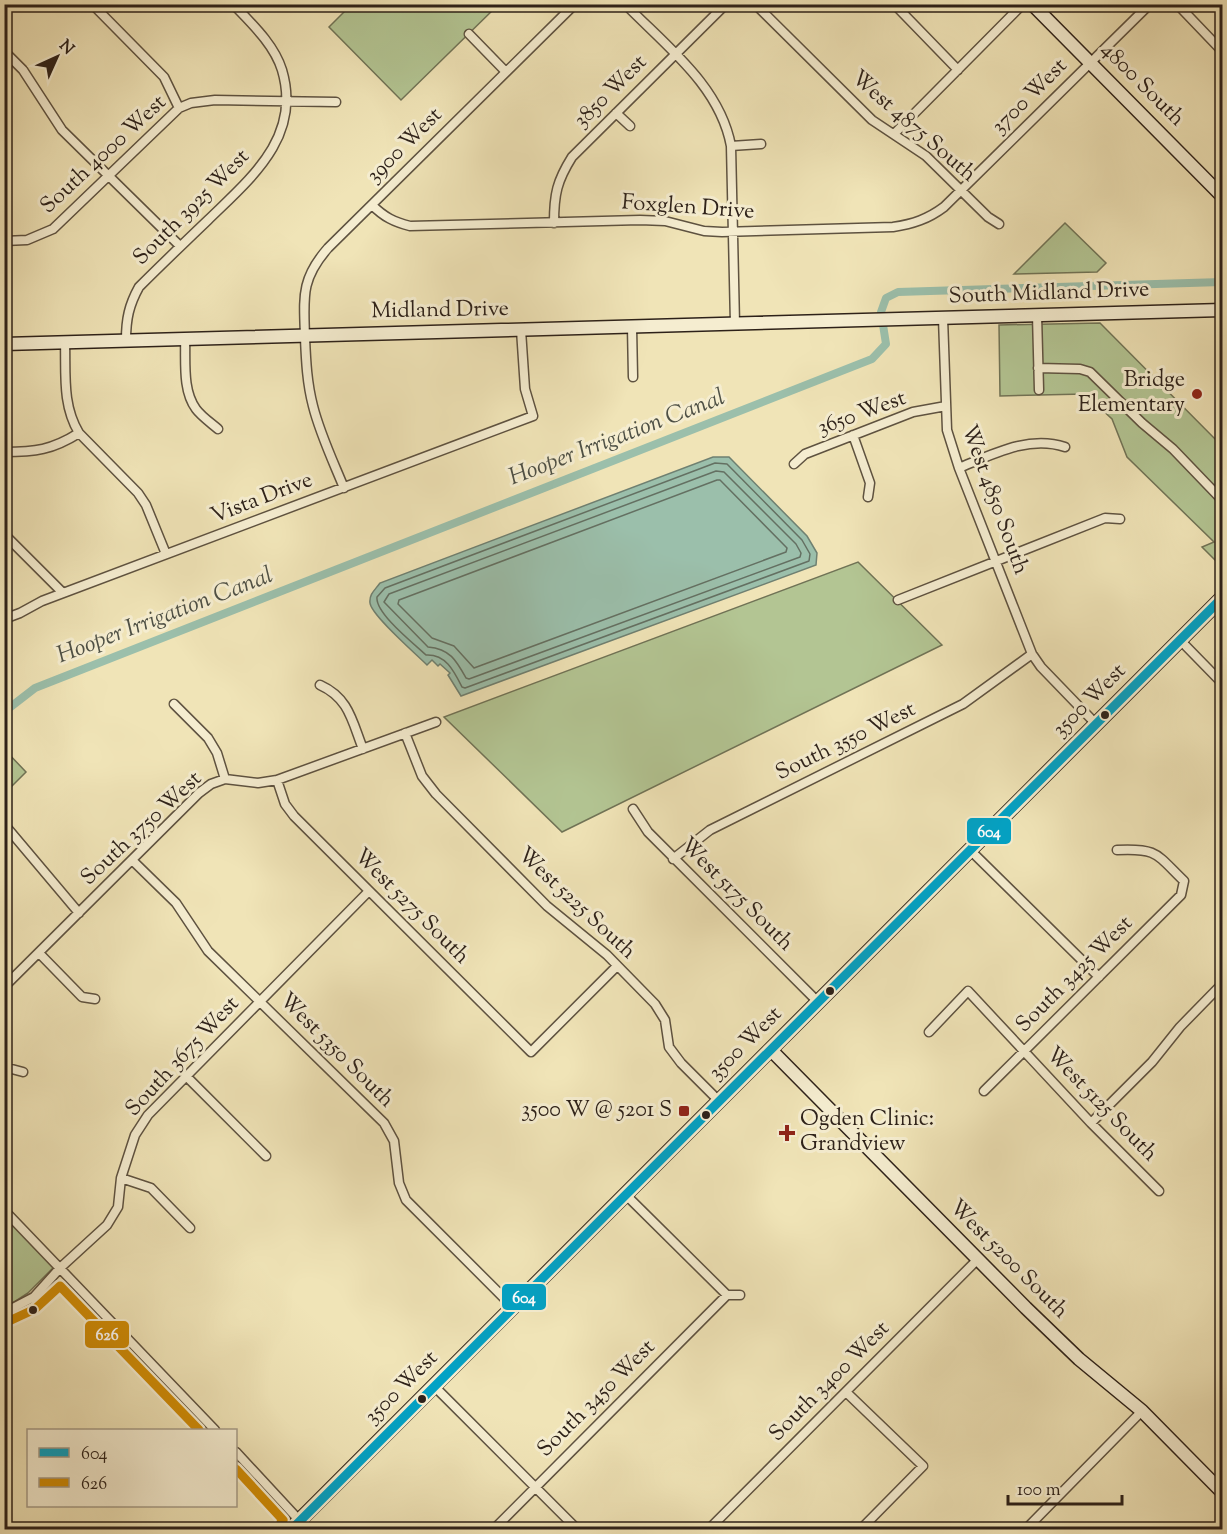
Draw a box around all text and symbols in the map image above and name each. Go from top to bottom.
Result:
north arrow [27,27,87,87]
street label: 4800 South [1092,35,1192,135]
text: N [53,36,79,61]
street label: 3850 West [567,48,655,136]
street label: 3700 West [985,51,1076,142]
street label: West 4875 South [843,63,983,191]
street label: South 4000 West [34,88,175,222]
street label: 3900 West [360,100,451,191]
street label: South 3925 West [126,142,258,274]
street label: Foxglen Drive [621,187,755,229]
street label: South Midland Drive [948,275,1150,313]
street label: Midland Drive [371,294,509,328]
place label: Bridge Elementary [1078,365,1185,422]
water label: Hooper Irrigation Canal [504,381,730,495]
street label: 3650 West [813,383,911,445]
marker: Bridge Elementary [1190,387,1204,401]
street label: West 4850 South [952,420,1036,580]
street label: Vista Drive [206,465,318,533]
water label: Hooper Irrigation Canal [52,559,278,673]
street label: 3500 West [1046,656,1135,745]
street label: South 3550 West [771,694,922,790]
unlabelled marker [1099,709,1111,721]
street label: South 3750 West [74,764,210,894]
line badge: 604 [966,817,1012,845]
text: 604 [977,822,1001,845]
street label: West 5175 South [672,831,800,959]
street label: West 5225 South [510,840,643,968]
street label: West 5275 South [346,842,476,972]
street label: South 3425 West [1009,909,1141,1041]
unlabelled marker [824,985,836,997]
street label: West 5350 South [271,986,401,1116]
street label: South 3675 West [119,989,248,1124]
street label: 3500 West [702,999,791,1088]
street label: West 5125 South [1038,1040,1164,1170]
place label: 3500 W @ 5201 S [521,1095,672,1127]
marker: 3500 W @ 5201 S [677,1104,691,1118]
place label: Ogden Clinic: Grandview [800,1104,934,1161]
unlabelled marker [700,1109,712,1121]
marker: Ogden Clinic: Grandview [778,1124,796,1142]
street label: West 5200 South [941,1193,1075,1327]
line badge: 604 [501,1283,547,1311]
text: 604 [512,1288,536,1311]
unlabelled marker [27,1304,39,1316]
street label: South 3400 West [762,1314,898,1450]
line badge: 626 [84,1320,130,1349]
text: 626 [95,1325,119,1348]
street label: South 3450 West [531,1332,664,1465]
street label: 3500 West [358,1343,447,1432]
unlabelled marker [416,1393,428,1405]
legend [27,1429,237,1507]
text: 604 [81,1442,108,1468]
scale bar [1008,1468,1122,1506]
text: 626 [81,1472,107,1498]
text: 100 m [1017,1478,1061,1504]

